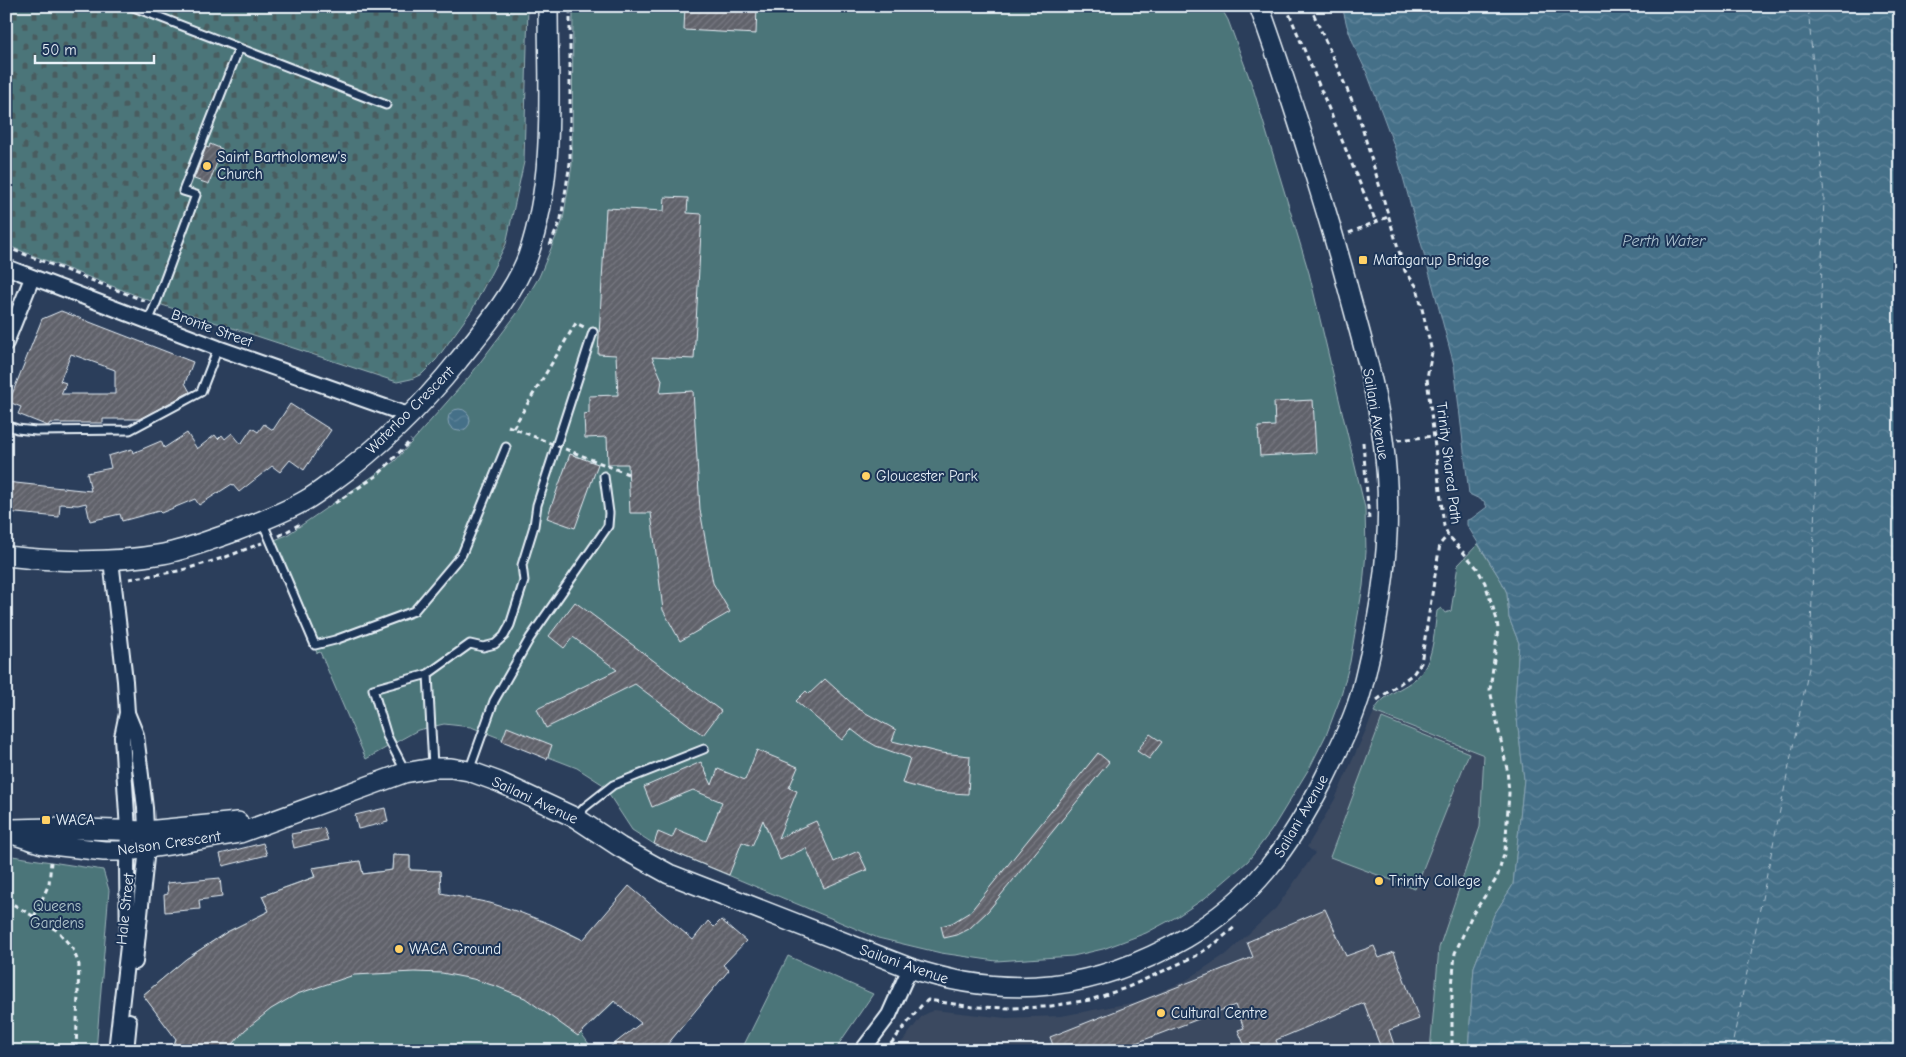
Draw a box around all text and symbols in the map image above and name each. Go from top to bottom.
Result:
scale bar [35,32,154,64]
text: 50 m [42,41,77,59]
place label: Saint Bartholomew's Church [217,148,347,183]
marker: Saint Bartholomew's Church [201,160,213,172]
water label: Perth Water [1623,232,1706,250]
place label: Matagarup Bridge [1373,251,1490,269]
marker: Matagarup Bridge [1357,254,1369,266]
street label: Bronte Street [169,305,256,351]
street label: Waterloo Crescent [362,362,458,458]
street label: Sailani Avenue [1359,367,1393,462]
street label: Trinity Shared Path [1433,401,1465,525]
place label: Gloucester Park [876,467,978,485]
marker: Gloucester Park [860,470,872,482]
street label: Sailani Avenue [1270,771,1332,861]
street label: Sailani Avenue [489,772,581,828]
place label: WACA [56,811,95,829]
marker: WACA [40,814,52,826]
street label: Nelson Crescent [116,827,222,859]
street label: Hale Street [112,872,138,946]
place label: Trinity College [1389,872,1481,890]
marker: Trinity College [1373,875,1385,887]
park label: Queens Gardens [30,897,84,932]
place label: WACA Ground [409,940,501,958]
street label: Sailani Avenue [857,940,951,988]
marker: WACA Ground [393,943,405,955]
place label: Cultural Centre [1171,1004,1268,1022]
marker: Cultural Centre [1155,1007,1167,1019]

